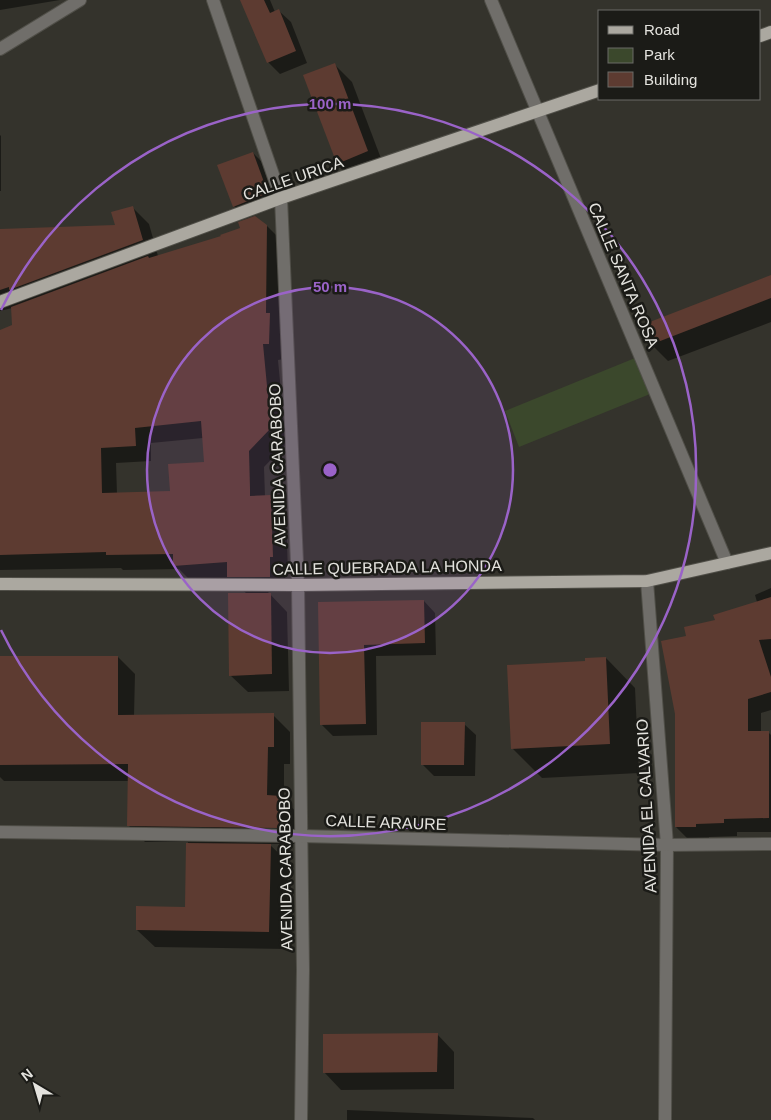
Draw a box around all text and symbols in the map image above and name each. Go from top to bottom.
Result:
legend [598,10,761,100]
text: Road [644,21,680,38]
text: Park [644,46,675,63]
text: Building [644,71,697,88]
text: 100 m [309,95,351,112]
street label: CALLE URICA [241,153,346,204]
street label: CALLE SANTA ROSA [585,200,662,351]
text: 50 m [313,278,347,295]
street label: AVENIDA CARABOBO [266,383,289,547]
centre of rings [321,461,339,479]
street label: CALLE QUEBRADA LA HONDA [272,557,502,578]
street label: AVENIDA EL CALVARIO [633,718,660,894]
street label: AVENIDA CARABOBO [276,787,295,951]
street label: CALLE ARAURE [325,812,447,833]
north arrow [10,1060,60,1110]
text: N [18,1065,36,1084]

